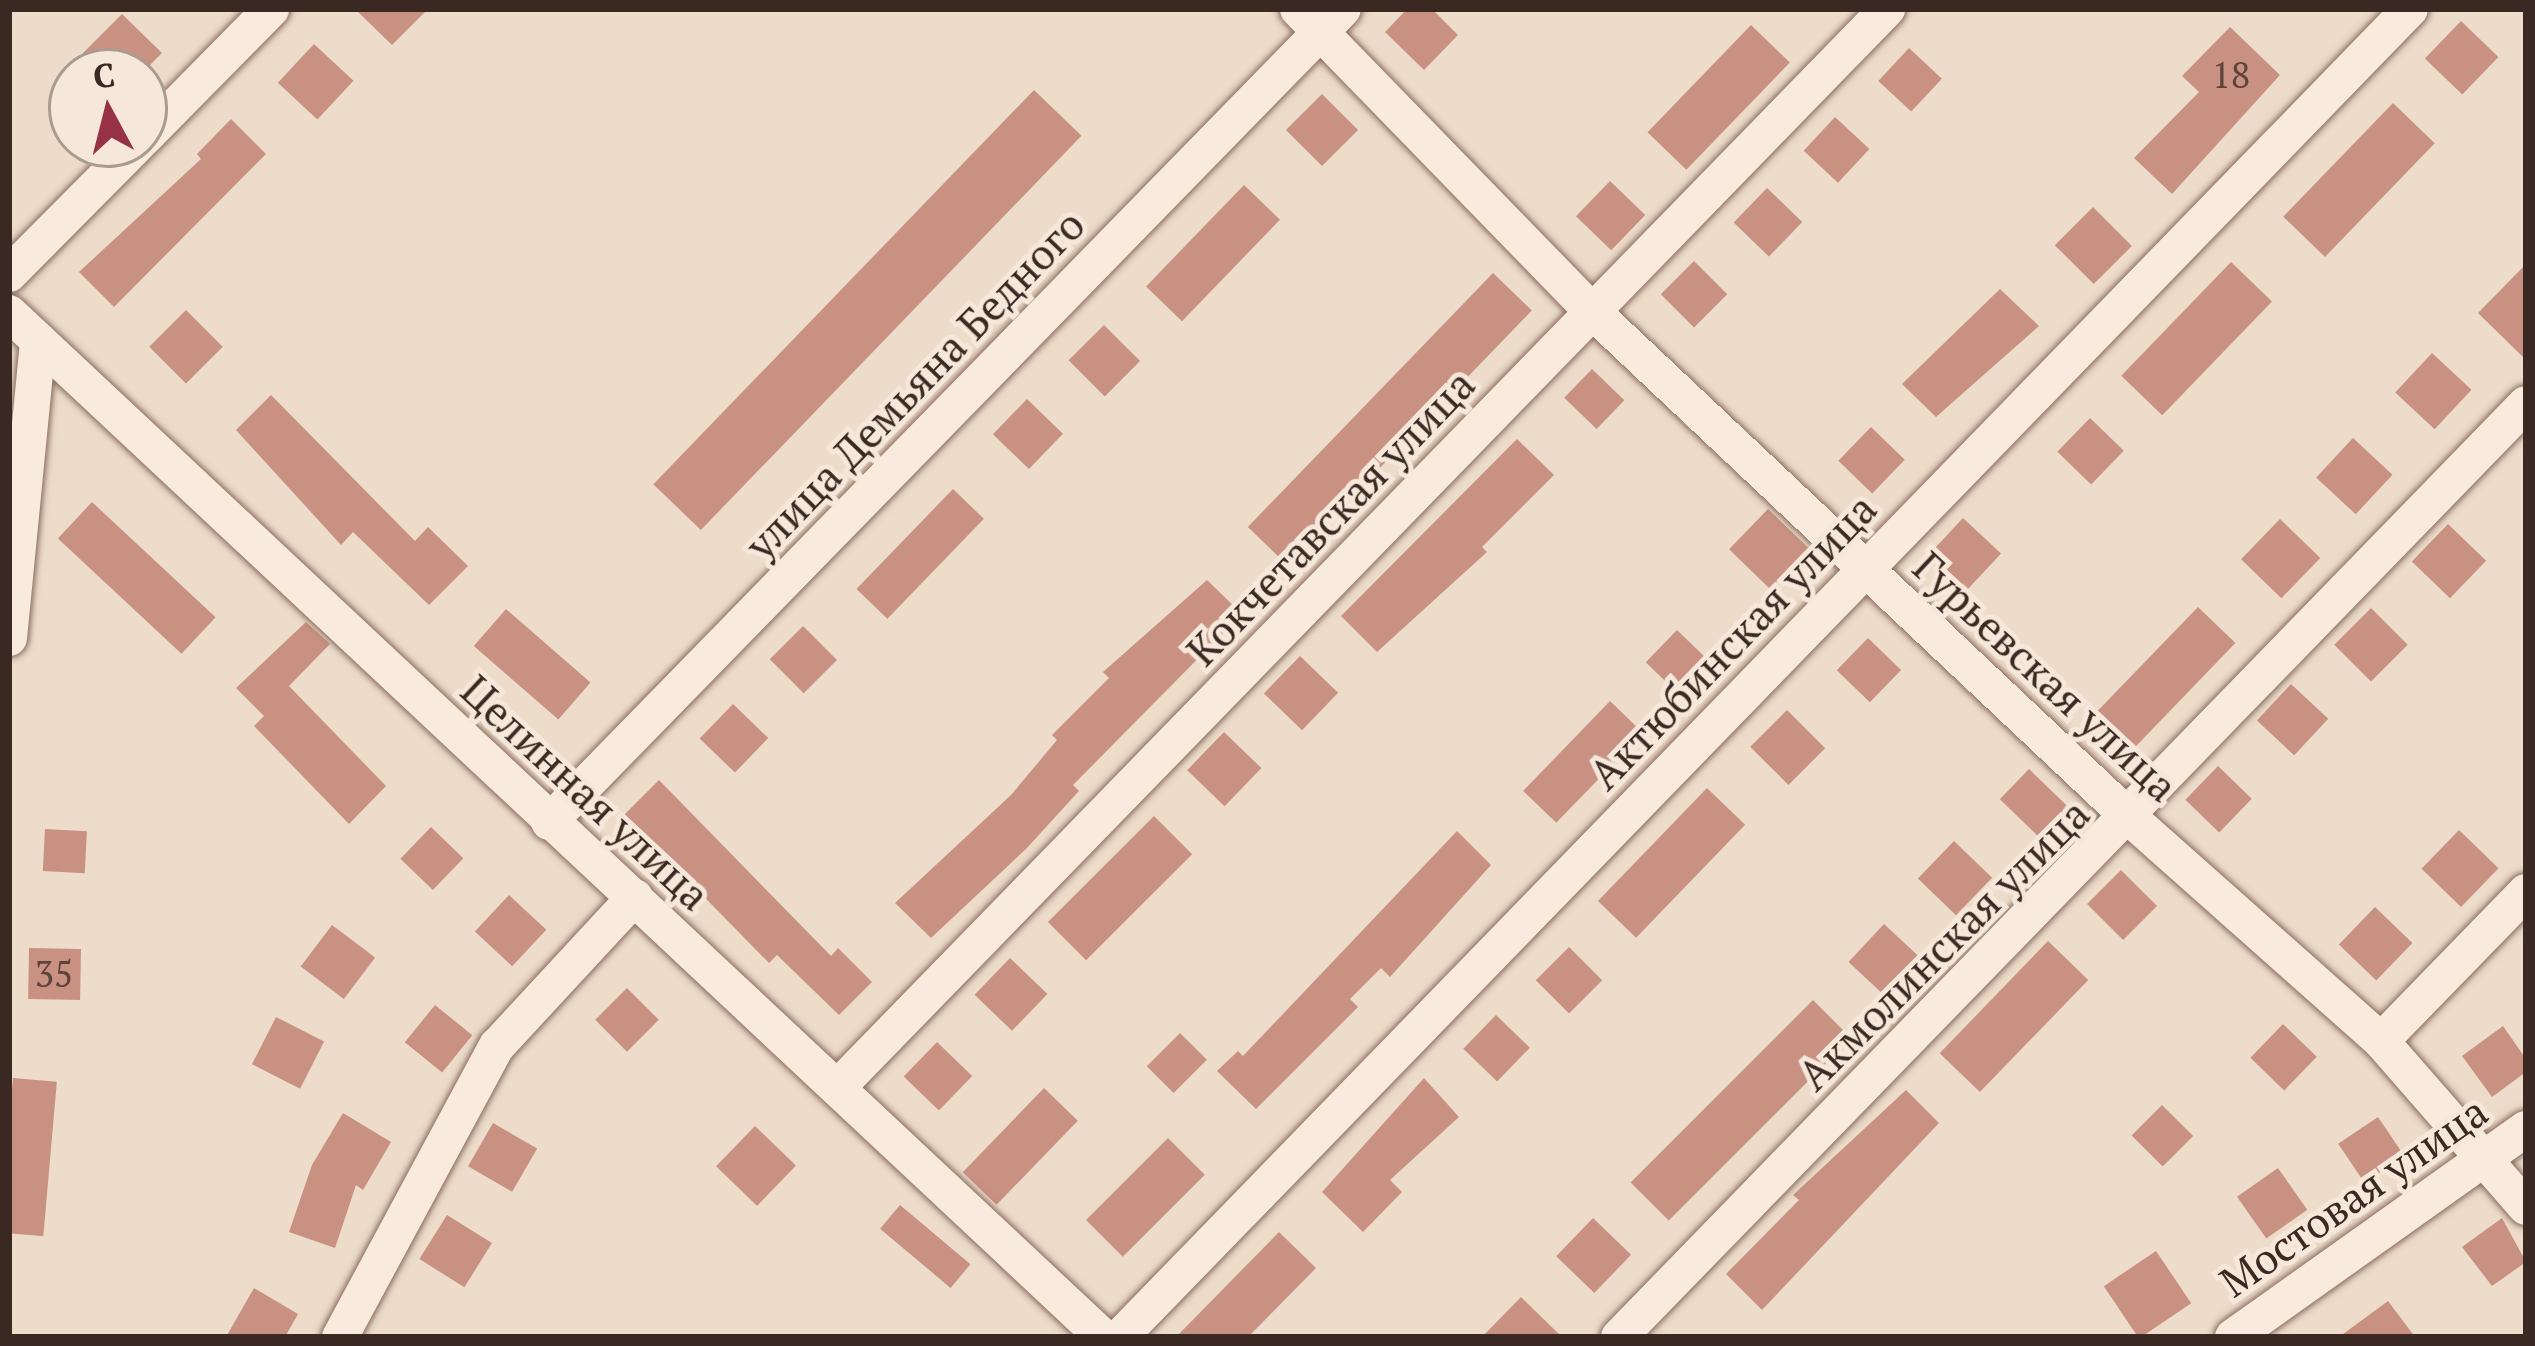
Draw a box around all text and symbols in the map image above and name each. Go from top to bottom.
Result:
north arrow [48,48,168,168]
text: С [91,52,117,97]
house number: 18 [2212,53,2250,97]
street label: улица Демьяна Бедного [734,199,1094,569]
street label: Кокчетавская улица [1176,359,1484,675]
street label: Актюбинская улица [1578,483,1886,799]
street label: Гурьевская улица [1904,541,2188,811]
street label: Целинная улица [452,664,720,920]
street label: Акмолинская улица [1787,788,2099,1100]
house number: 35 [35,952,73,996]
street label: Мостовая улица [2210,1085,2496,1307]

